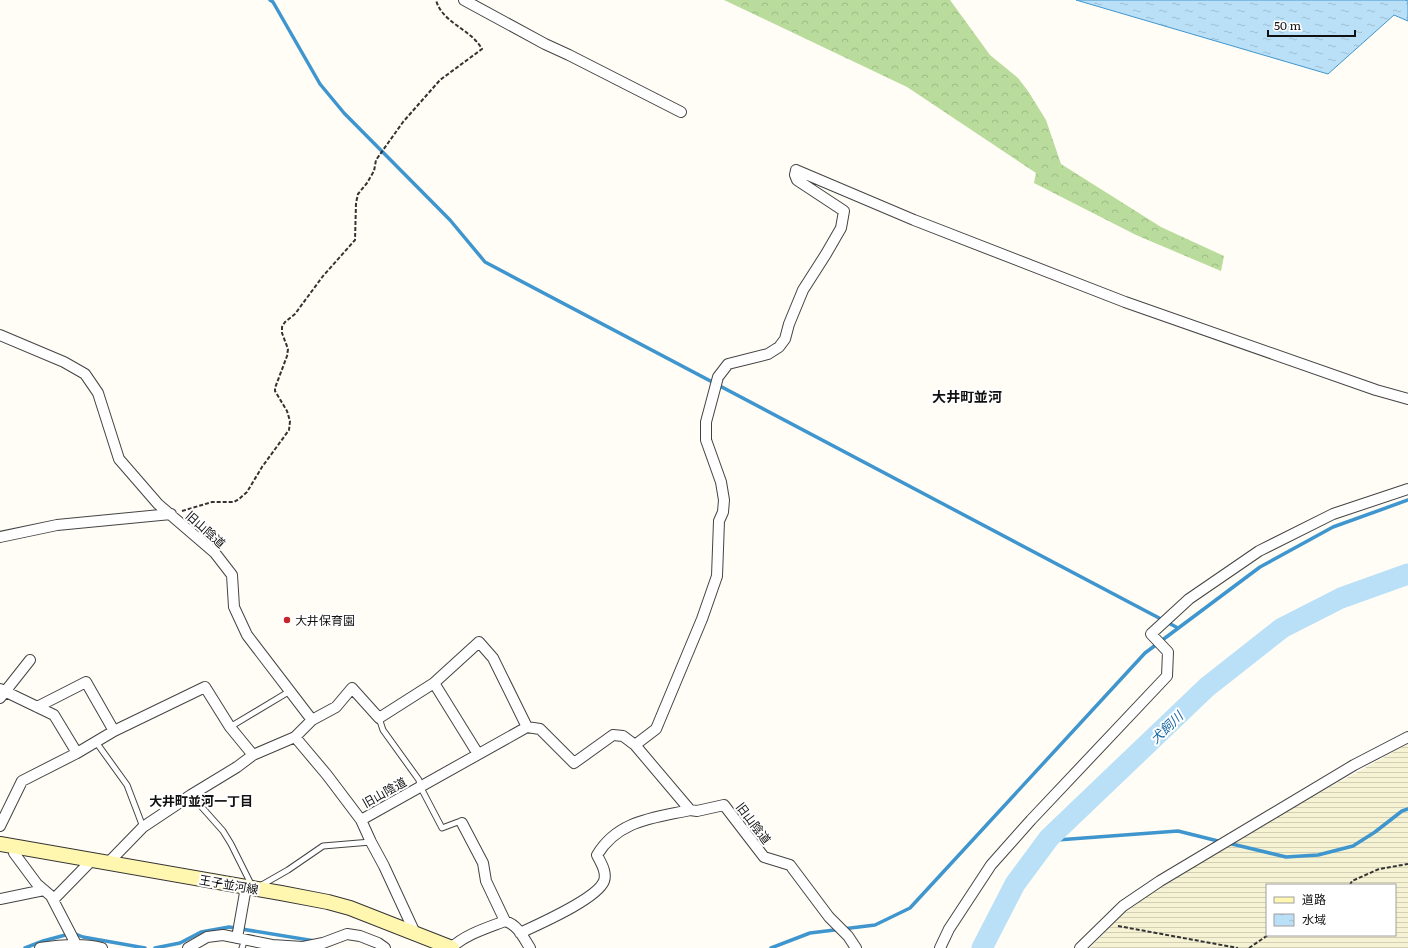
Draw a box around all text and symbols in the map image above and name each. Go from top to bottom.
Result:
scale bar [1268,12,1355,38]
text: 50 m [1274,16,1301,34]
district label: 大井町並河 [932,386,1002,406]
street label: 旧山陰道 [182,506,230,552]
place label: 大井保育園 [295,611,355,629]
marker: 大井保育園 [282,615,292,625]
water label: 犬飼川 [1145,705,1188,747]
street label: 旧山陰道 [359,772,409,812]
district label: 大井町並河一丁目 [149,791,253,810]
street label: 旧山陰道 [732,798,776,848]
street label: 王子並河線 [198,870,260,898]
legend [1266,884,1396,936]
text: 道路 [1302,890,1326,908]
text: 水域 [1302,910,1326,928]

